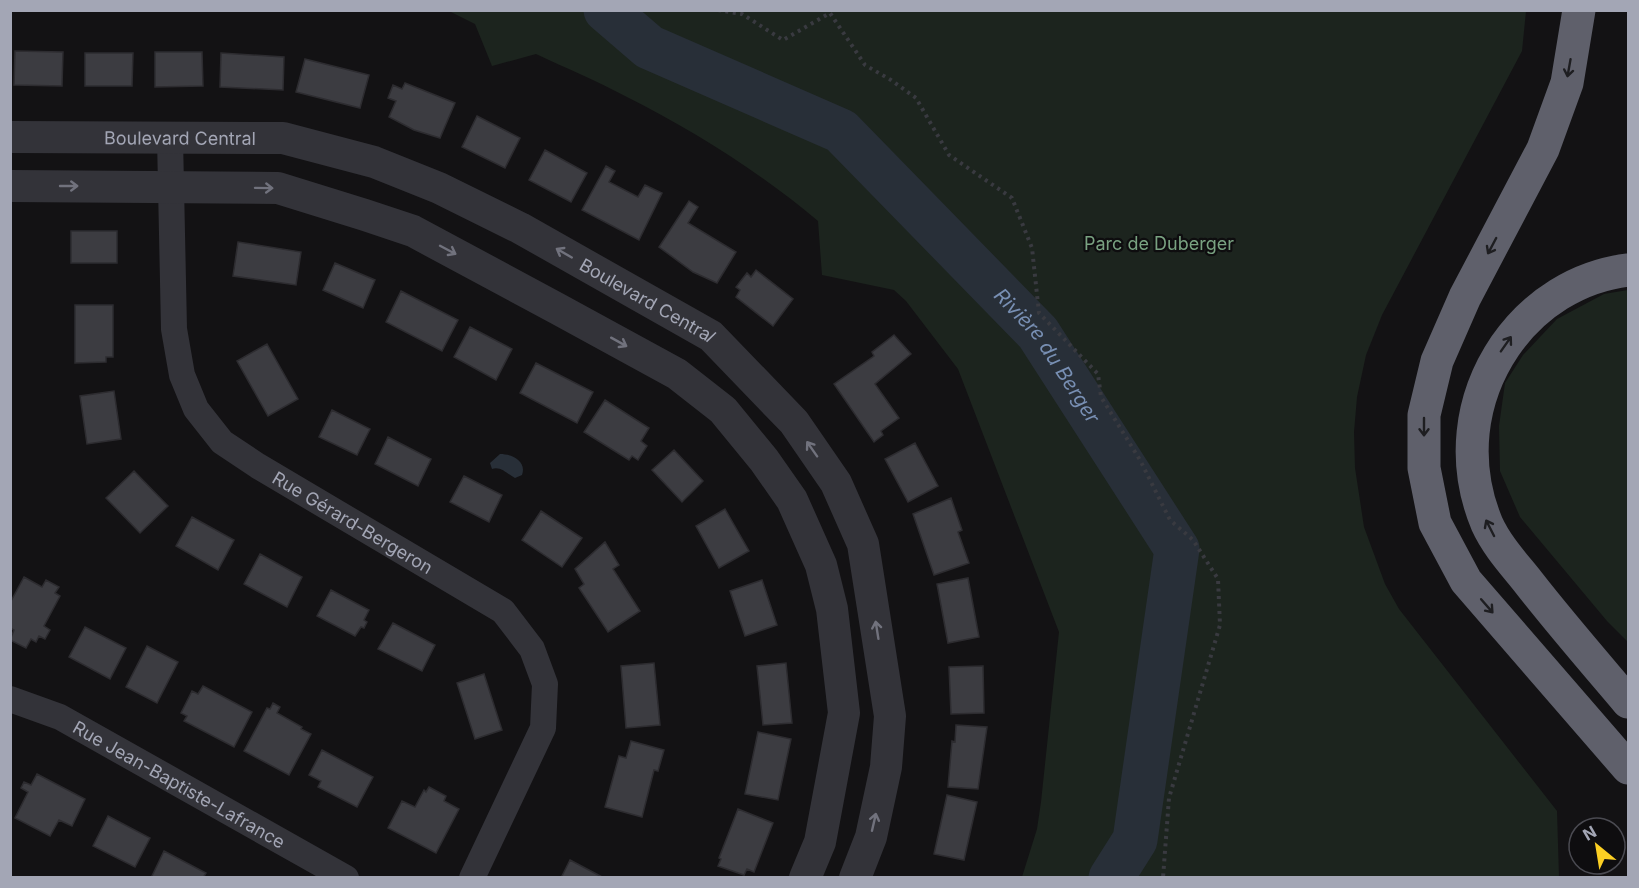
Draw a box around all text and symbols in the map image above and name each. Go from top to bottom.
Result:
one-way arrow [1564,58,1575,78]
street label: Boulevard Central [104,127,256,148]
one-way arrow [58,180,78,192]
one-way arrow [253,182,273,194]
park label: Parc de Duberger [1084,233,1234,254]
one-way arrow [1486,237,1498,254]
one-way arrow [438,245,456,256]
one-way arrow [556,247,573,259]
street label: Boulevard Central [576,254,721,346]
water label: Rivière du Berger [989,283,1105,428]
one-way arrow [610,336,627,348]
one-way arrow [1500,336,1512,353]
one-way arrow [1418,416,1430,436]
one-way arrow [806,441,818,458]
street label: Rue Gérard-Bergeron [269,467,437,578]
one-way arrow [1484,520,1496,538]
one-way arrow [1480,598,1494,613]
one-way arrow [871,620,882,640]
street label: Rue Jean-Baptiste-Lafrance [69,716,289,852]
one-way arrow [869,813,880,832]
north arrow [1567,816,1627,876]
text: N [1579,821,1600,845]

